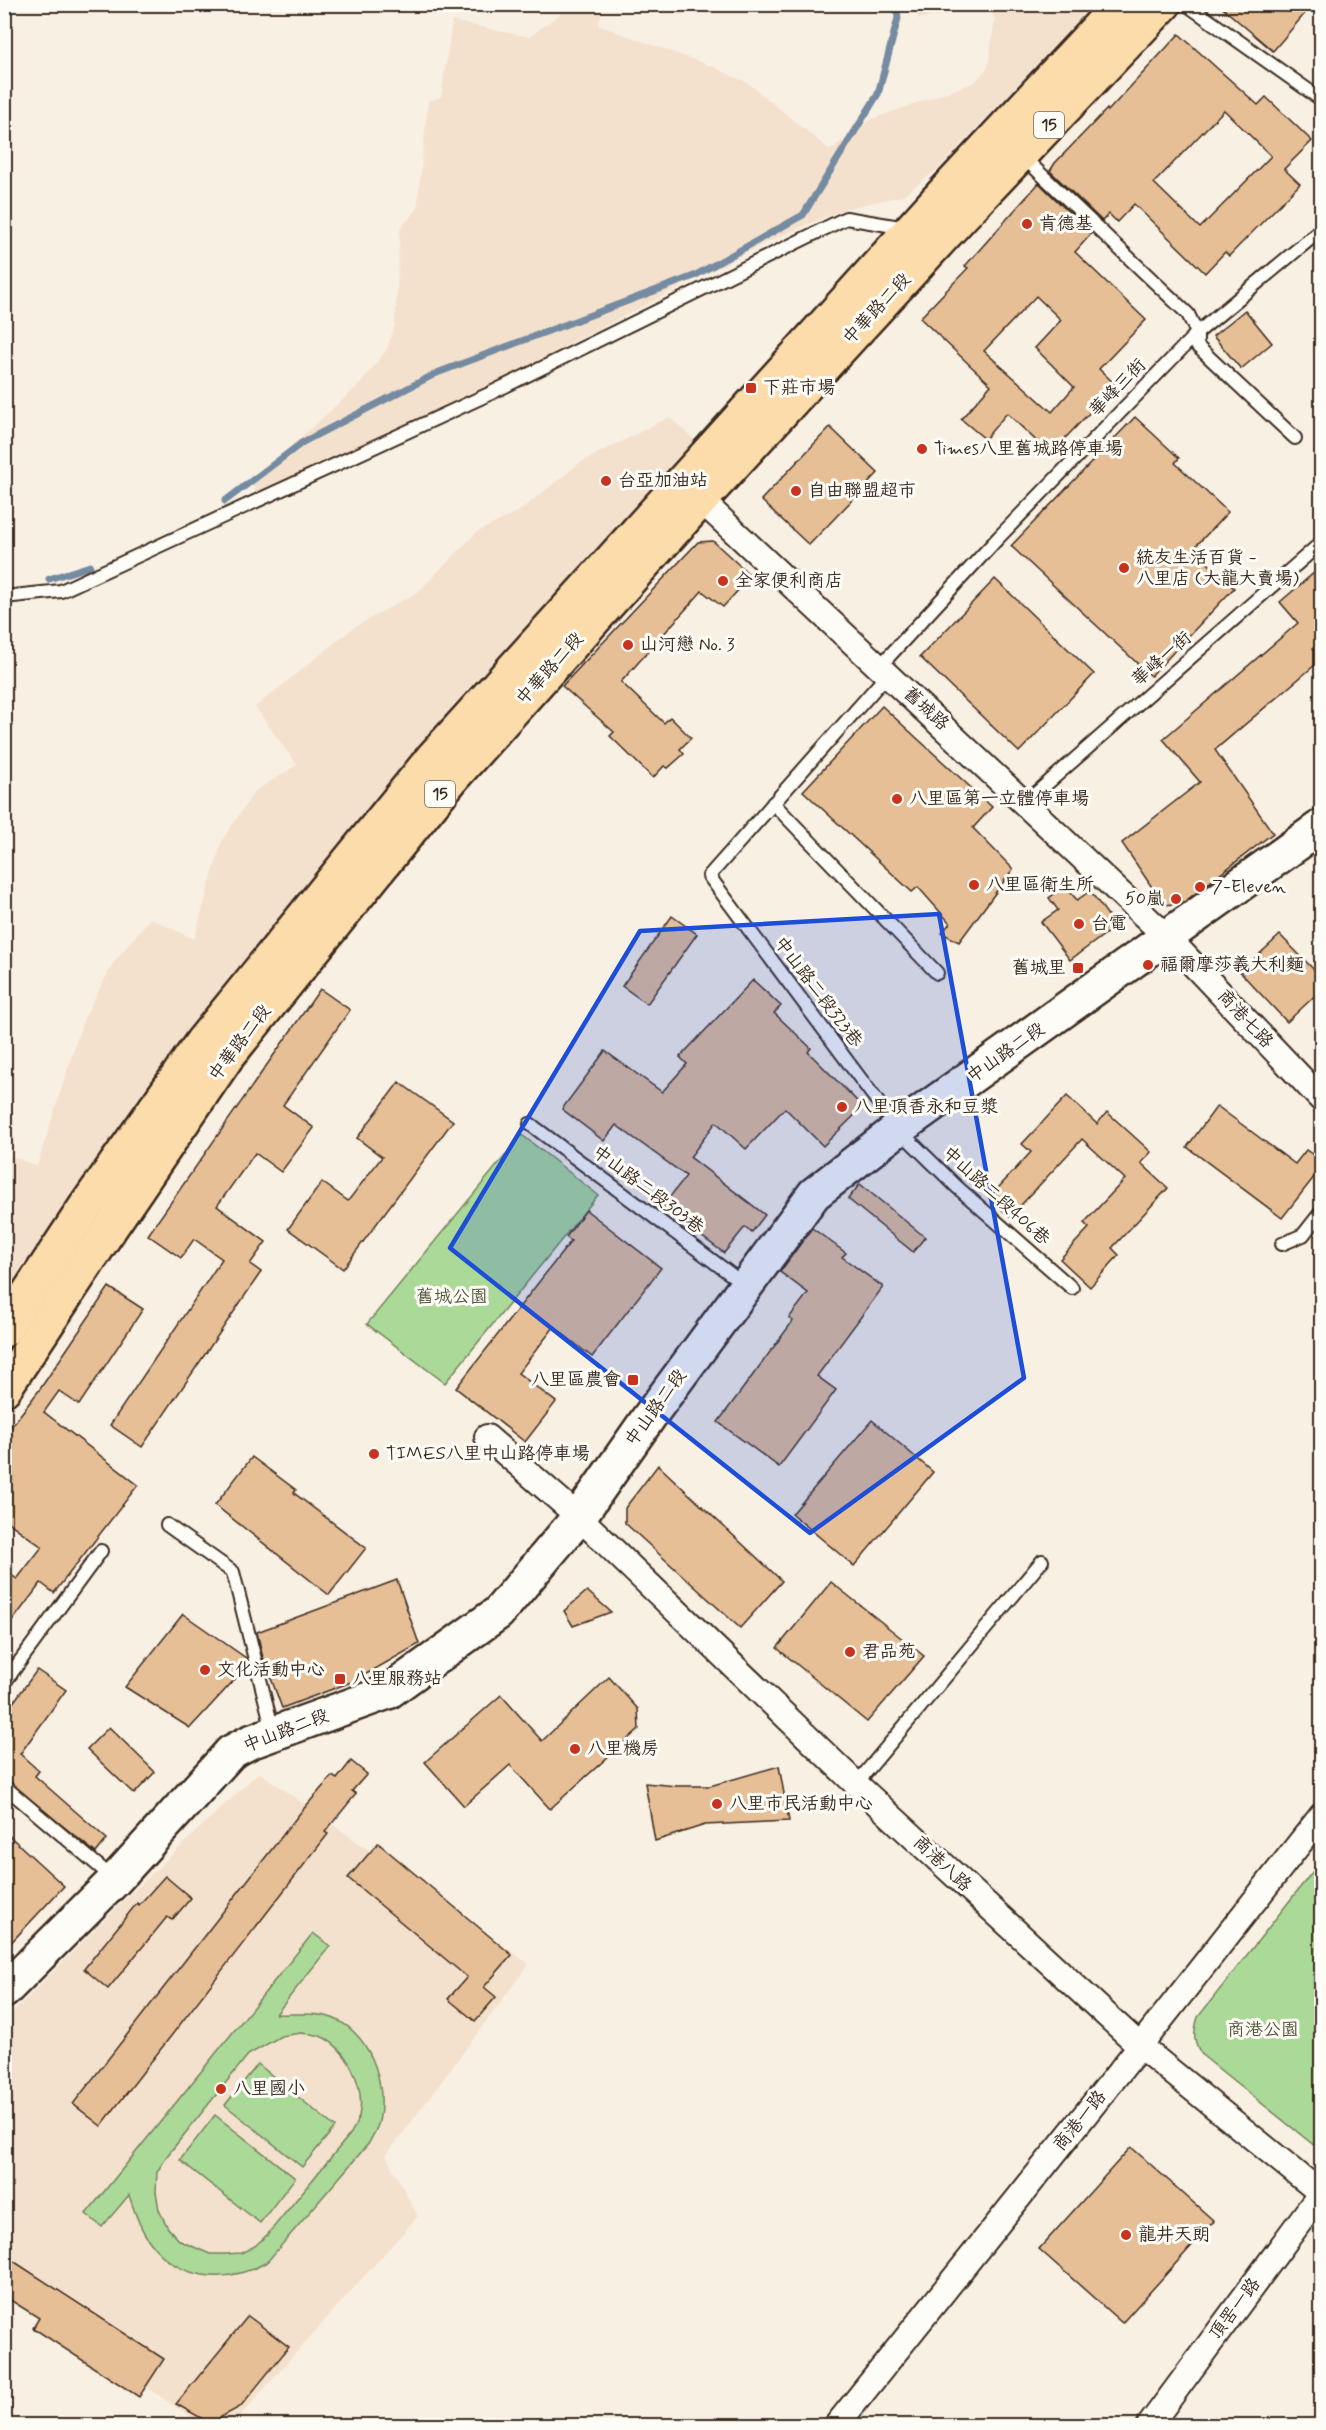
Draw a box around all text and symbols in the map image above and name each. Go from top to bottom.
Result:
road number: 15 [1034,112,1064,138]
place label: 肯德基 [1039,212,1093,236]
marker: 肯德基 [1020,217,1034,231]
street label: 中華路二段 [838,268,916,350]
street label: 華峰三街 [1084,354,1152,422]
place label: 下莊市場 [763,376,835,400]
marker: 下莊市場 [744,381,758,395]
place label: Times八里舊城路停車場 [934,437,1123,461]
marker: Times八里舊城路停車場 [915,442,929,456]
place label: 台亞加油站 [618,469,708,493]
marker: 台亞加油站 [599,474,613,488]
place label: 自由聯盟超市 [808,479,916,503]
marker: 自由聯盟超市 [789,484,803,498]
place label: 統友生活百貨 - 八里店 (大龍大賣場) [1136,546,1300,591]
marker: 統友生活百貨 - 八里店 (大龍大賣場) [1117,561,1131,575]
place label: 全家便利商店 [735,569,843,593]
marker: 全家便利商店 [716,574,730,588]
street label: 華峰一街 [1127,626,1197,692]
street label: 中華路二段 [511,628,589,710]
place label: 山河戀 No. 3 [640,633,735,657]
marker: 山河戀 No. 3 [621,638,635,652]
street label: 舊城路 [898,682,954,736]
road number: 15 [425,781,455,807]
place label: 八里區第一立體停車場 [909,787,1089,811]
marker: 八里區第一立體停車場 [890,792,904,806]
place label: 八里區衛生所 [986,873,1094,897]
place label: 7-Eleven [1212,875,1286,899]
marker: 八里區衛生所 [967,878,981,892]
marker: 7-Eleven [1193,880,1207,894]
place label: 50嵐 [1125,887,1164,911]
marker: 50嵐 [1169,892,1183,906]
place label: 台電 [1091,912,1127,936]
marker: 台電 [1072,917,1086,931]
street label: 中山路二段323巷 [768,932,868,1052]
place label: 福爾摩莎義大利麵 [1160,953,1304,977]
place label: 舊城里 [1012,956,1066,980]
marker: 福爾摩莎義大利麵 [1141,958,1155,972]
marker: 舊城里 [1071,961,1085,975]
street label: 商港七路 [1212,984,1278,1054]
street label: 中華路二段 [203,1000,277,1086]
street label: 中山路二段 [962,1017,1050,1089]
place label: 八里頂香永和豆漿 [854,1095,998,1119]
marker: 八里頂香永和豆漿 [835,1100,849,1114]
street label: 中山路二段303巷 [587,1140,709,1240]
street label: 中山路二段406巷 [937,1141,1055,1251]
park label: 舊城公園 [416,1285,488,1309]
street label: 中山路二段 [620,1365,692,1451]
place label: 八里區農會 [531,1368,621,1392]
marker: 八里區農會 [626,1373,640,1387]
place label: TIMES八里中山路停車場 [386,1442,590,1466]
marker: TIMES八里中山路停車場 [367,1447,381,1461]
place label: 君品苑 [862,1640,916,1664]
marker: 君品苑 [843,1645,857,1659]
place label: 文化活動中心 [217,1658,325,1682]
marker: 文化活動中心 [198,1663,212,1677]
place label: 八里服務站 [352,1667,442,1691]
marker: 八里服務站 [333,1672,347,1686]
street label: 中山路二段 [240,1704,332,1758]
place label: 八里機房 [587,1737,659,1761]
marker: 八里機房 [568,1742,582,1756]
place label: 八里市民活動中心 [729,1792,873,1816]
marker: 八里市民活動中心 [710,1797,724,1811]
street label: 商港八路 [907,1831,977,1897]
park label: 商港公園 [1227,2018,1299,2042]
place label: 八里國小 [233,2077,305,2101]
marker: 八里國小 [214,2082,228,2096]
street label: 商港一路 [1048,2085,1112,2157]
place label: 龍井天朗 [1138,2223,1210,2247]
marker: 龍井天朗 [1119,2228,1133,2242]
street label: 頂罟一路 [1204,2273,1266,2345]

